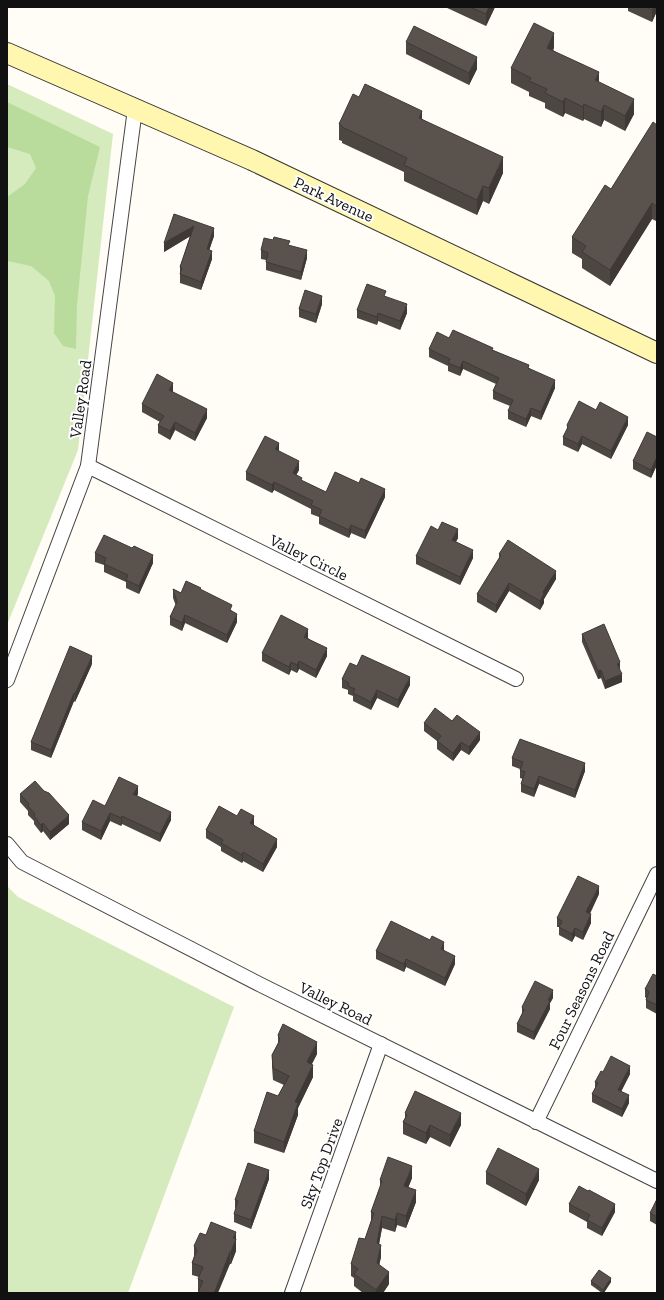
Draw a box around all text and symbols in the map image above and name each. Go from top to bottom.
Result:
street label: Park Avenue [291,173,377,226]
street label: Valley Road [65,359,95,440]
street label: Valley Circle [266,530,351,585]
street label: Four Seasons Road [545,928,618,1052]
street label: Valley Road [295,977,375,1029]
street label: Sky Top Drive [296,1115,347,1211]

